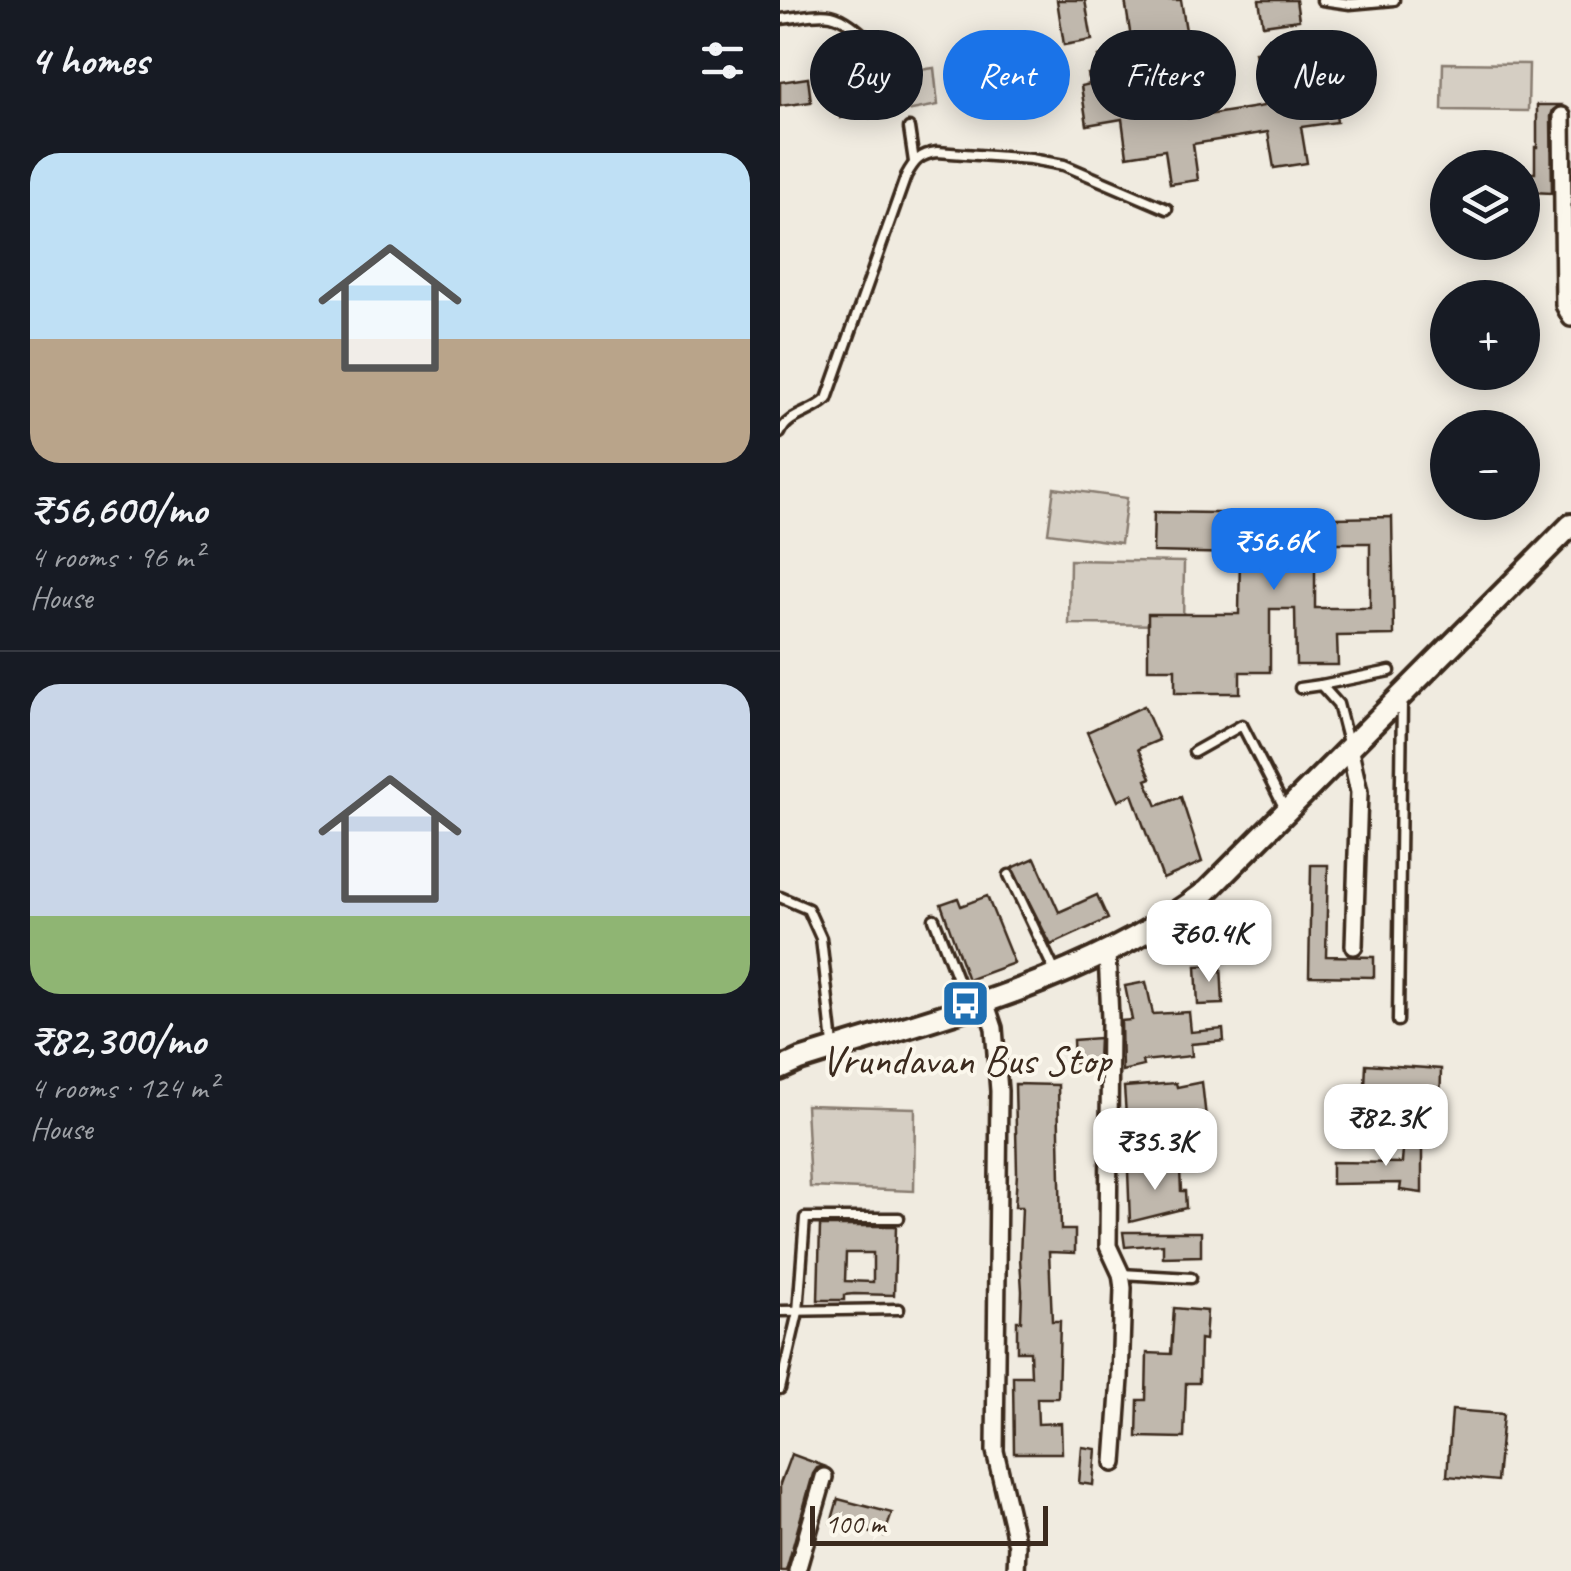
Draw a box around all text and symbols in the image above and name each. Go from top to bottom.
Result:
chip: Buy [810,30,923,120]
chip: Rent [943,30,1070,120]
chip: Filters [1090,30,1236,120]
chip: New [1256,30,1377,120]
icon: filters [695,33,750,88]
text: 4 homes [30,34,149,87]
map controls [1430,150,1540,520]
button: layers [1430,150,1540,260]
icon: home [300,218,480,398]
button: + [1430,280,1540,390]
button: − [1430,410,1540,520]
text: ₹56,600/mo [30,483,207,536]
pin: ₹56.6K [1193,508,1355,593]
text: ₹56.6K [1233,520,1315,561]
text: 4 rooms · 96 m² [30,536,203,577]
text: House [30,577,92,618]
icon: home [300,749,480,929]
pin: ₹60.4K [1128,900,1290,985]
text: ₹60.4K [1169,912,1249,953]
bus stop icon: Vrundavan Bus Stop [940,978,992,1030]
text: ₹82,300/mo [30,1014,206,1067]
place label: Vrundavan Bus Stop [821,1034,1113,1087]
text: 4 rooms · 124 m² [30,1067,217,1108]
pin: ₹82.3K [1305,1084,1467,1169]
text: ₹82.3K [1346,1096,1426,1137]
text: House [30,1108,92,1149]
pin: ₹35.3K [1074,1108,1236,1193]
text: ₹35.3K [1115,1120,1195,1161]
scale bar [810,1501,1048,1546]
text: 100 m [825,1506,885,1541]

